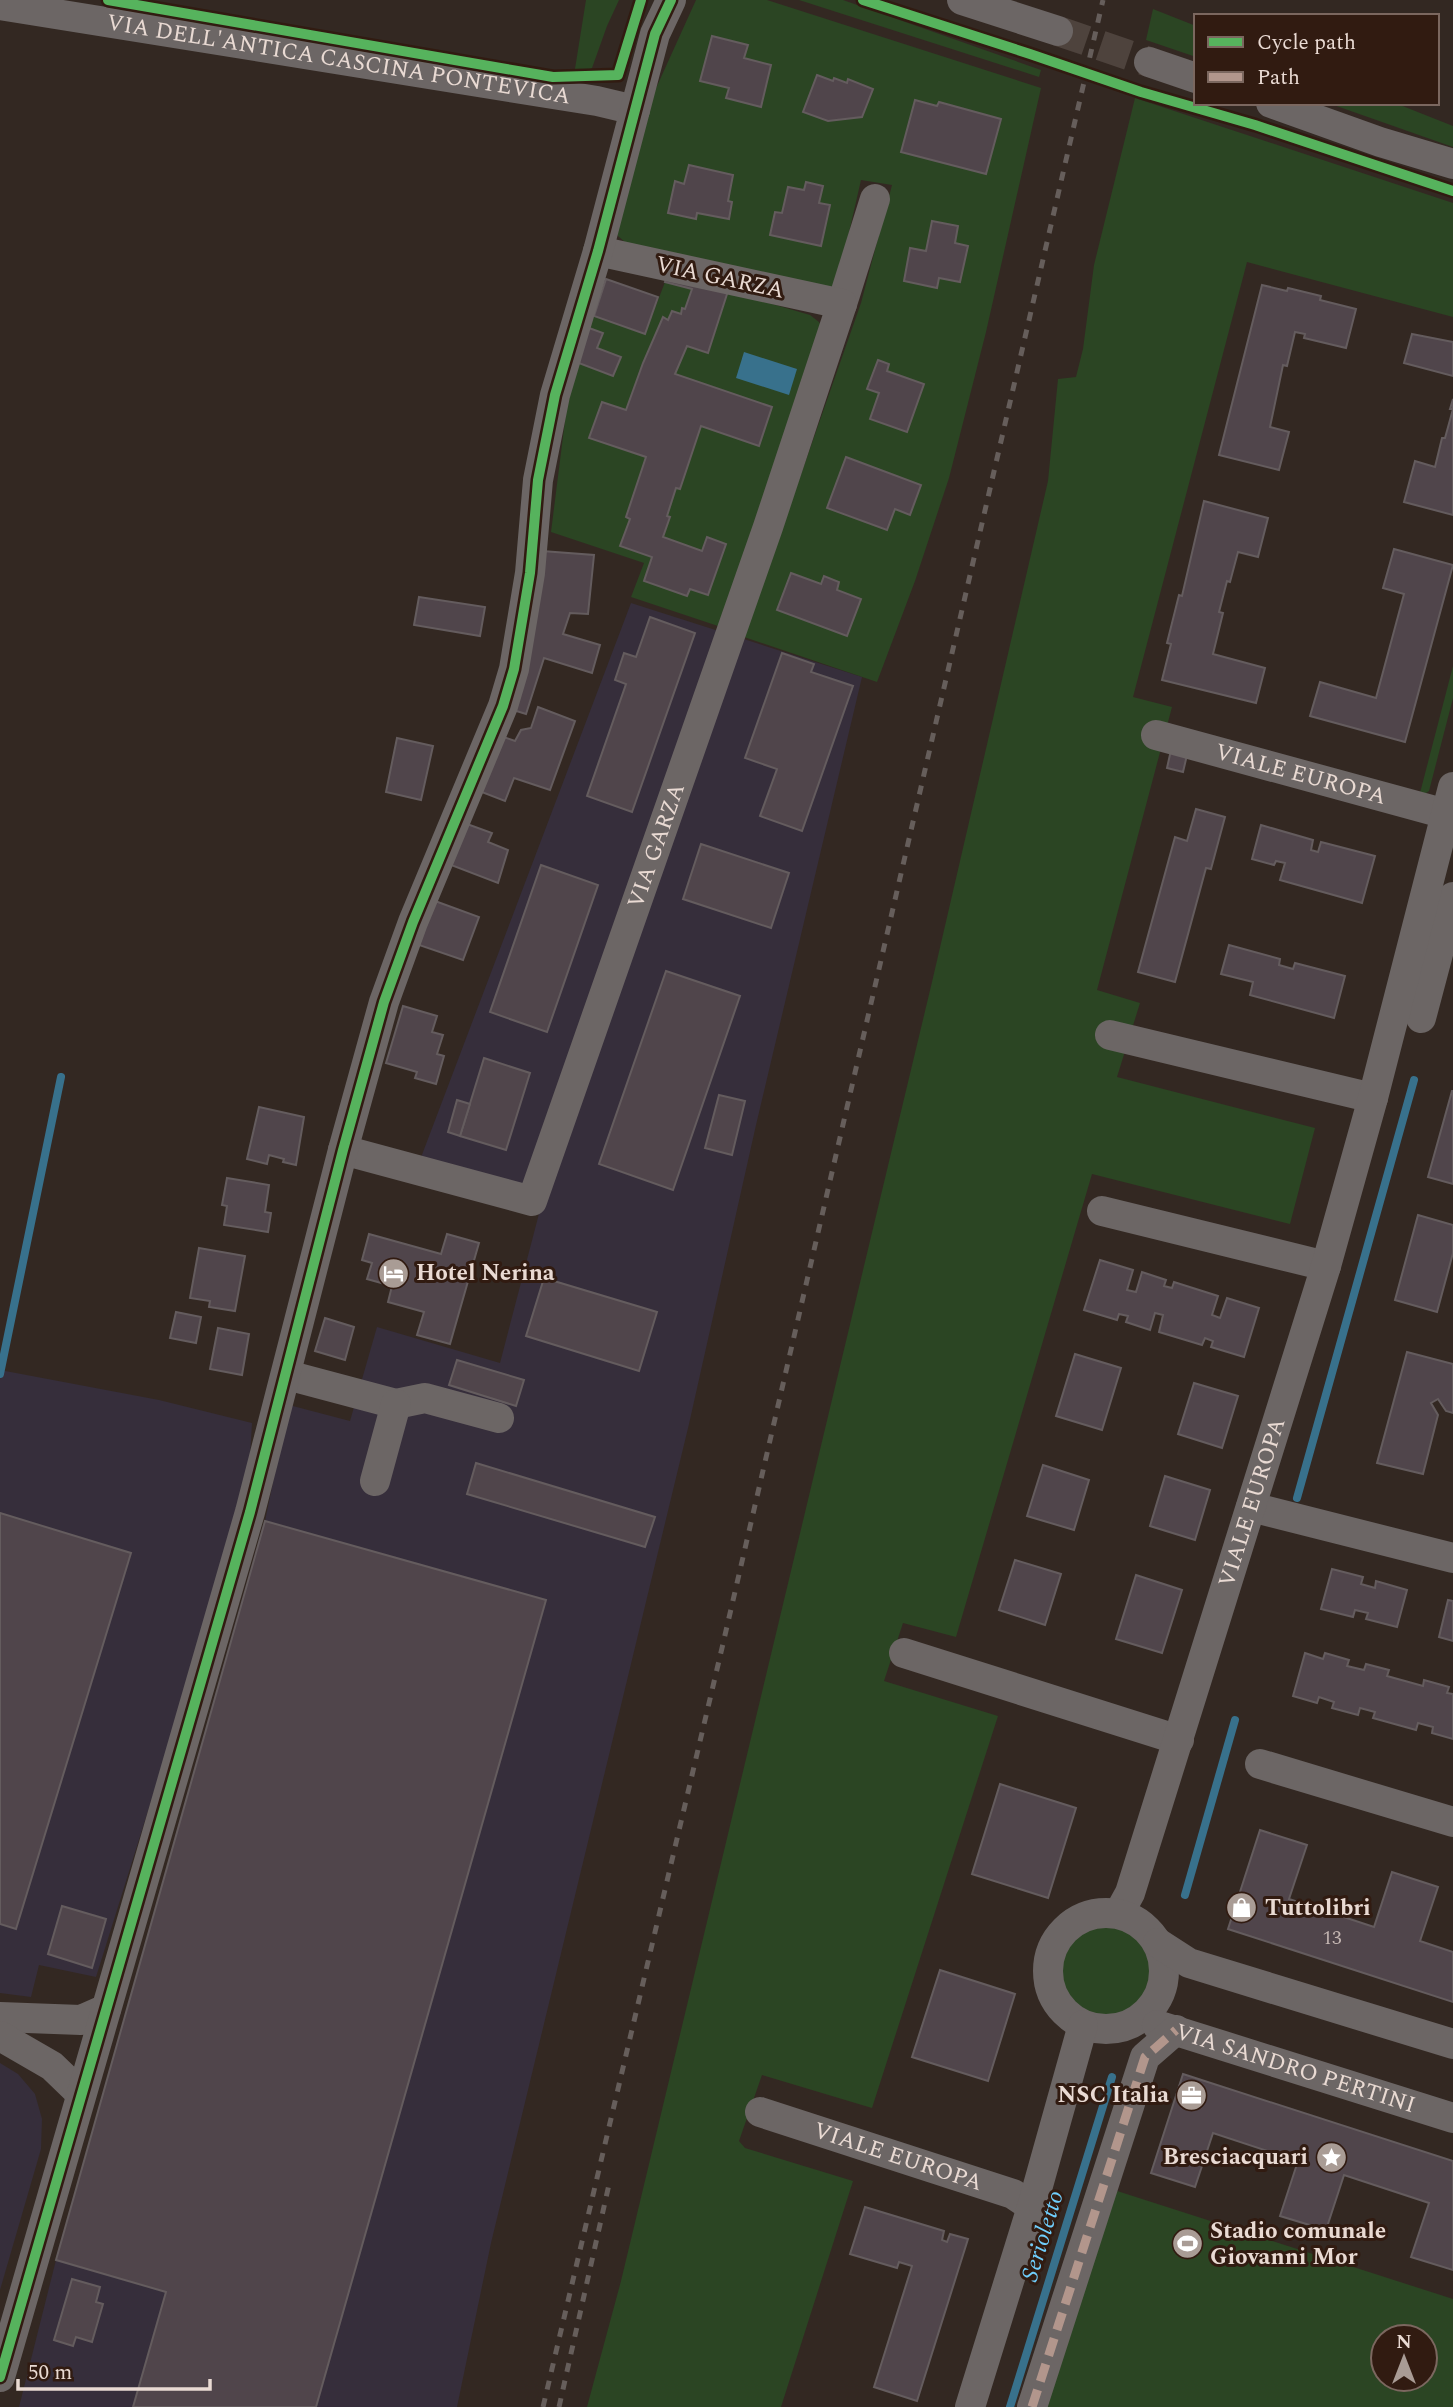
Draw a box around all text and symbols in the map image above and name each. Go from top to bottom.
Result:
street label: VIA DELL'ANTICA CASCINA PONTEVICA [104,5,573,114]
legend [1194,14,1439,105]
text: Cycle path [1257,27,1356,59]
text: Path [1257,62,1300,94]
street label: VIA GARZA [653,247,787,309]
street label: VIALE EUROPA [1211,734,1390,814]
street label: VIA GARZA [618,778,694,913]
hotel icon: Hotel Nerina [376,1256,410,1290]
place label: Hotel Nerina [416,1256,555,1291]
street label: VIALE EUROPA [1209,1413,1295,1592]
shop icon: Tuttolibri [1225,1891,1259,1925]
place label: Tuttolibri [1265,1891,1371,1926]
house number: 13 [1322,1924,1342,1953]
street label: VIA SANDRO PERTINI [1171,2014,1420,2123]
place label: NSC Italia [1058,2078,1169,2113]
office icon: NSC Italia [1175,2078,1209,2112]
street label: VIALE EUROPA [809,2113,987,2200]
place label: Bresciacquari [1163,2140,1308,2175]
place icon: Bresciacquari [1314,2140,1348,2174]
water label: Serioletto [1012,2186,1074,2286]
place label: Stadio comunale Giovanni Mor [1210,2214,1386,2275]
sports icon: Stadio comunale Giovanni Mor [1170,2227,1204,2261]
north arrow [1369,2323,1439,2393]
text: N [1396,2328,1412,2357]
scale bar [18,2348,210,2392]
text: 50 m [28,2357,72,2389]

